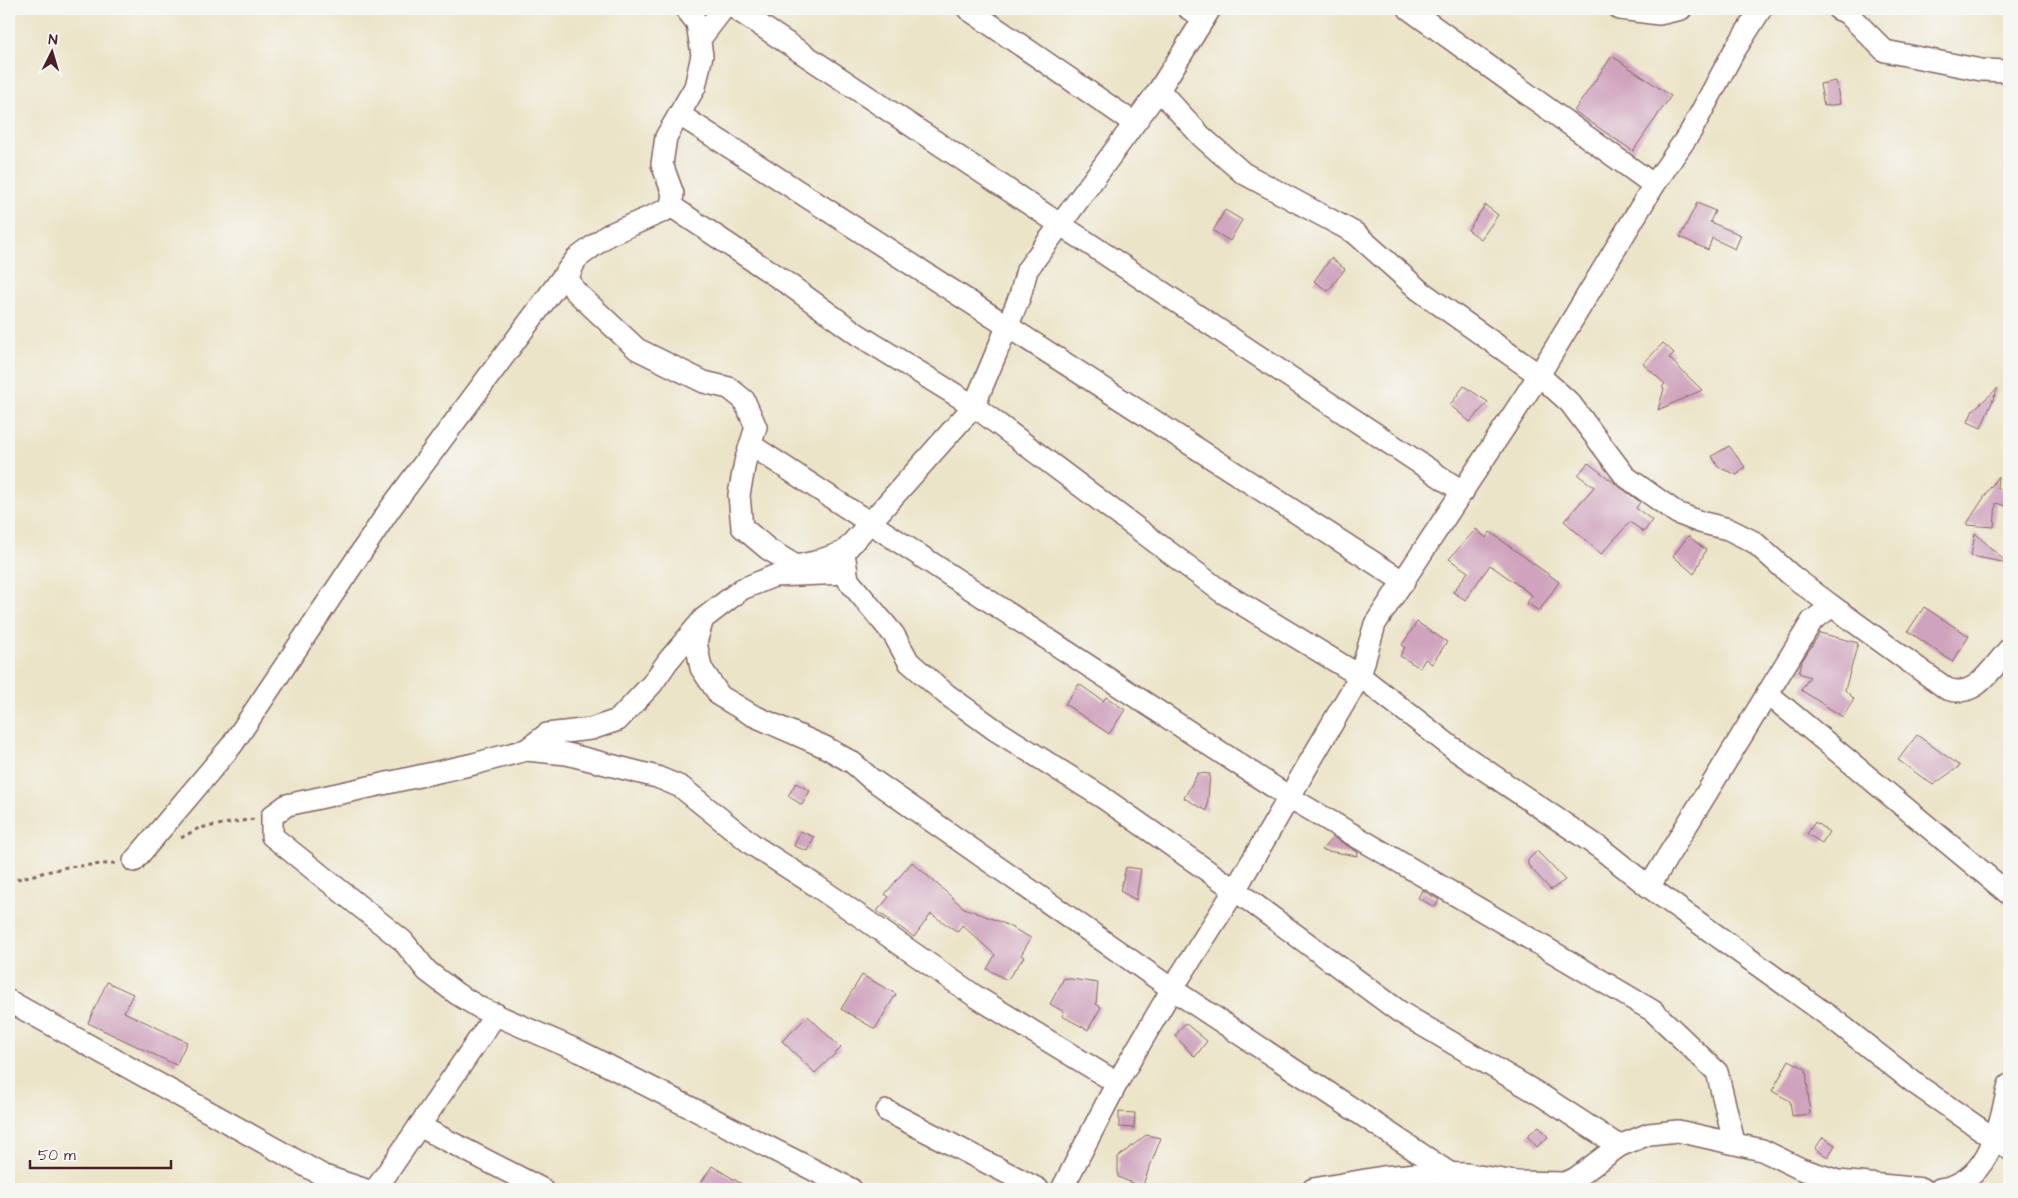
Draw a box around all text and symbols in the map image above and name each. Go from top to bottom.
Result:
north arrow [28,28,78,78]
text: N [48,30,59,50]
scale bar [30,1138,171,1170]
text: 50 m [38,1145,76,1166]

